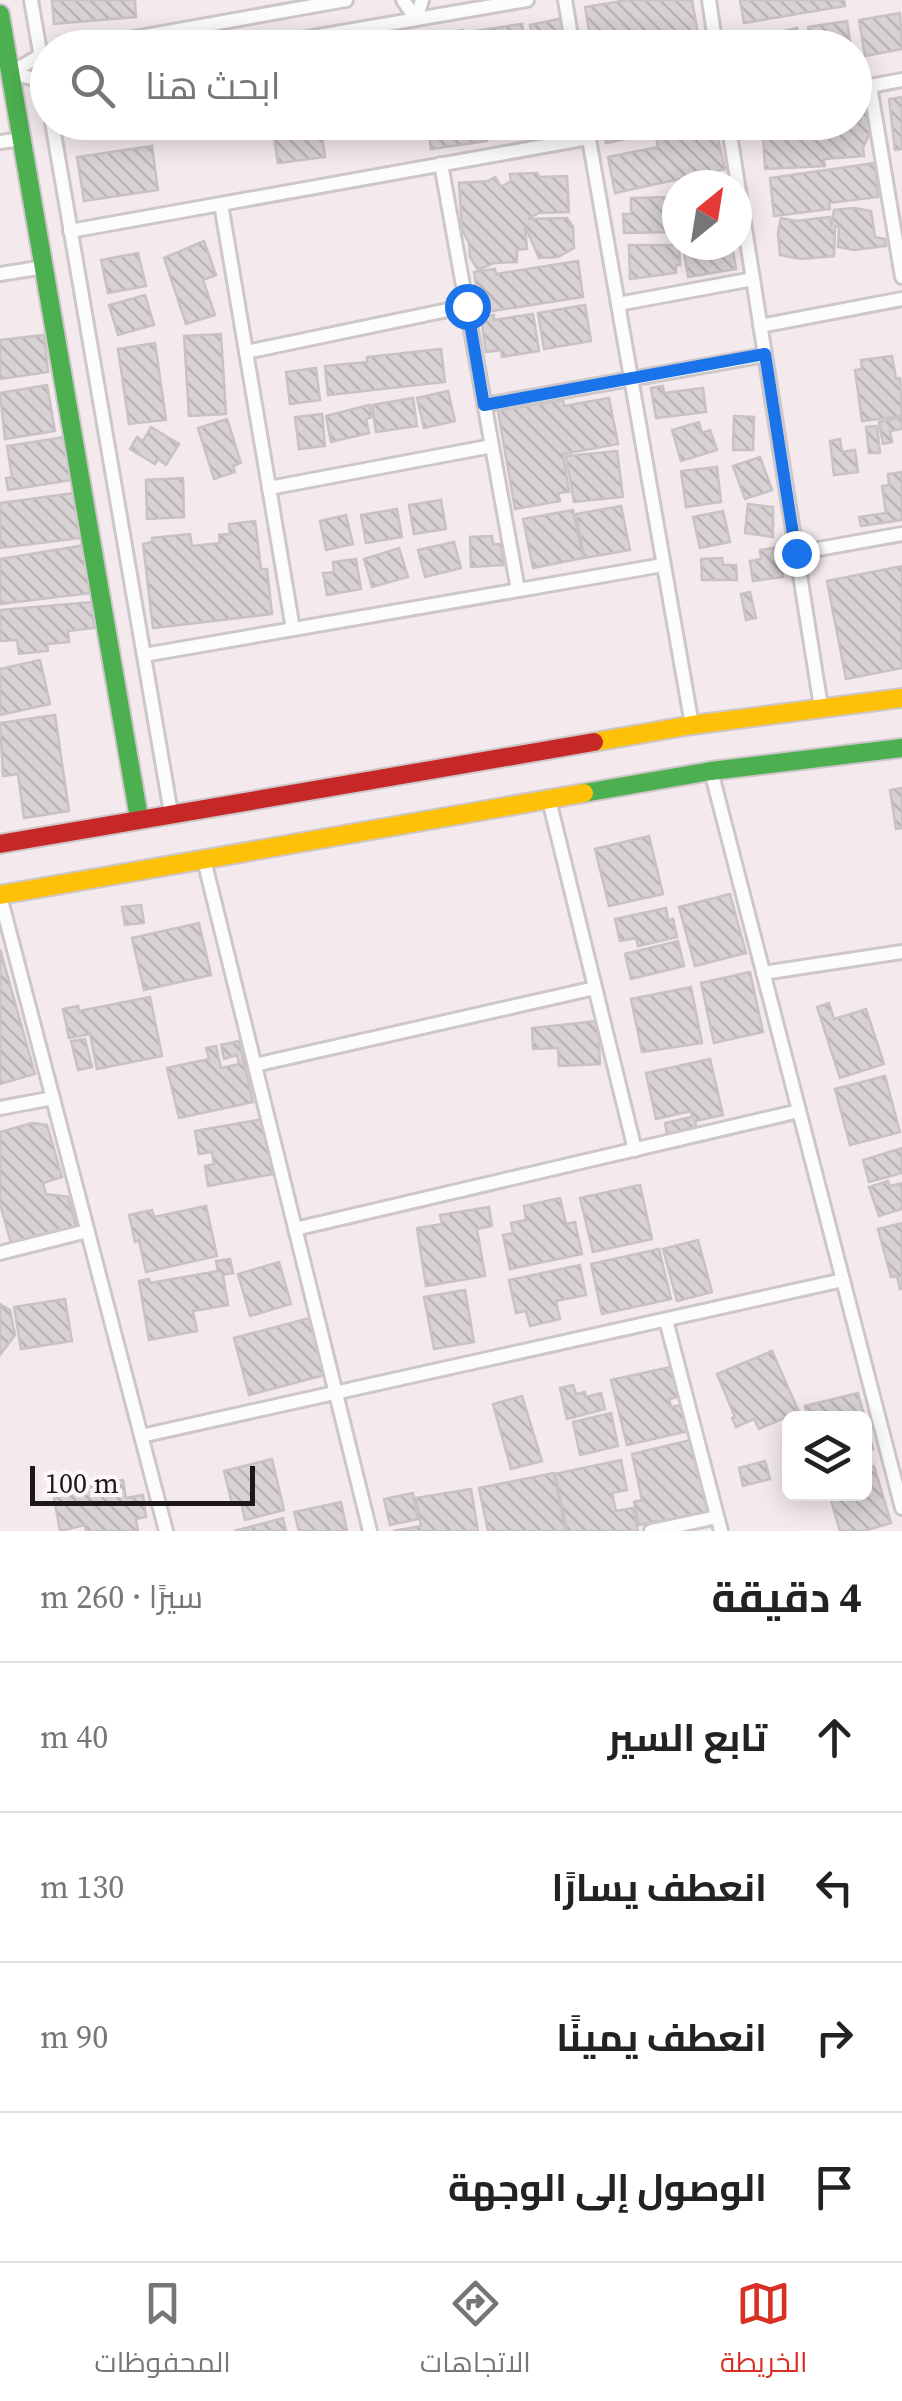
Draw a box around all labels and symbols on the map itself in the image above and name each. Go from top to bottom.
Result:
north arrow [662,170,752,260]
route start [445,284,491,330]
route end [774,531,820,577]
scale bar [30,1461,255,1506]

